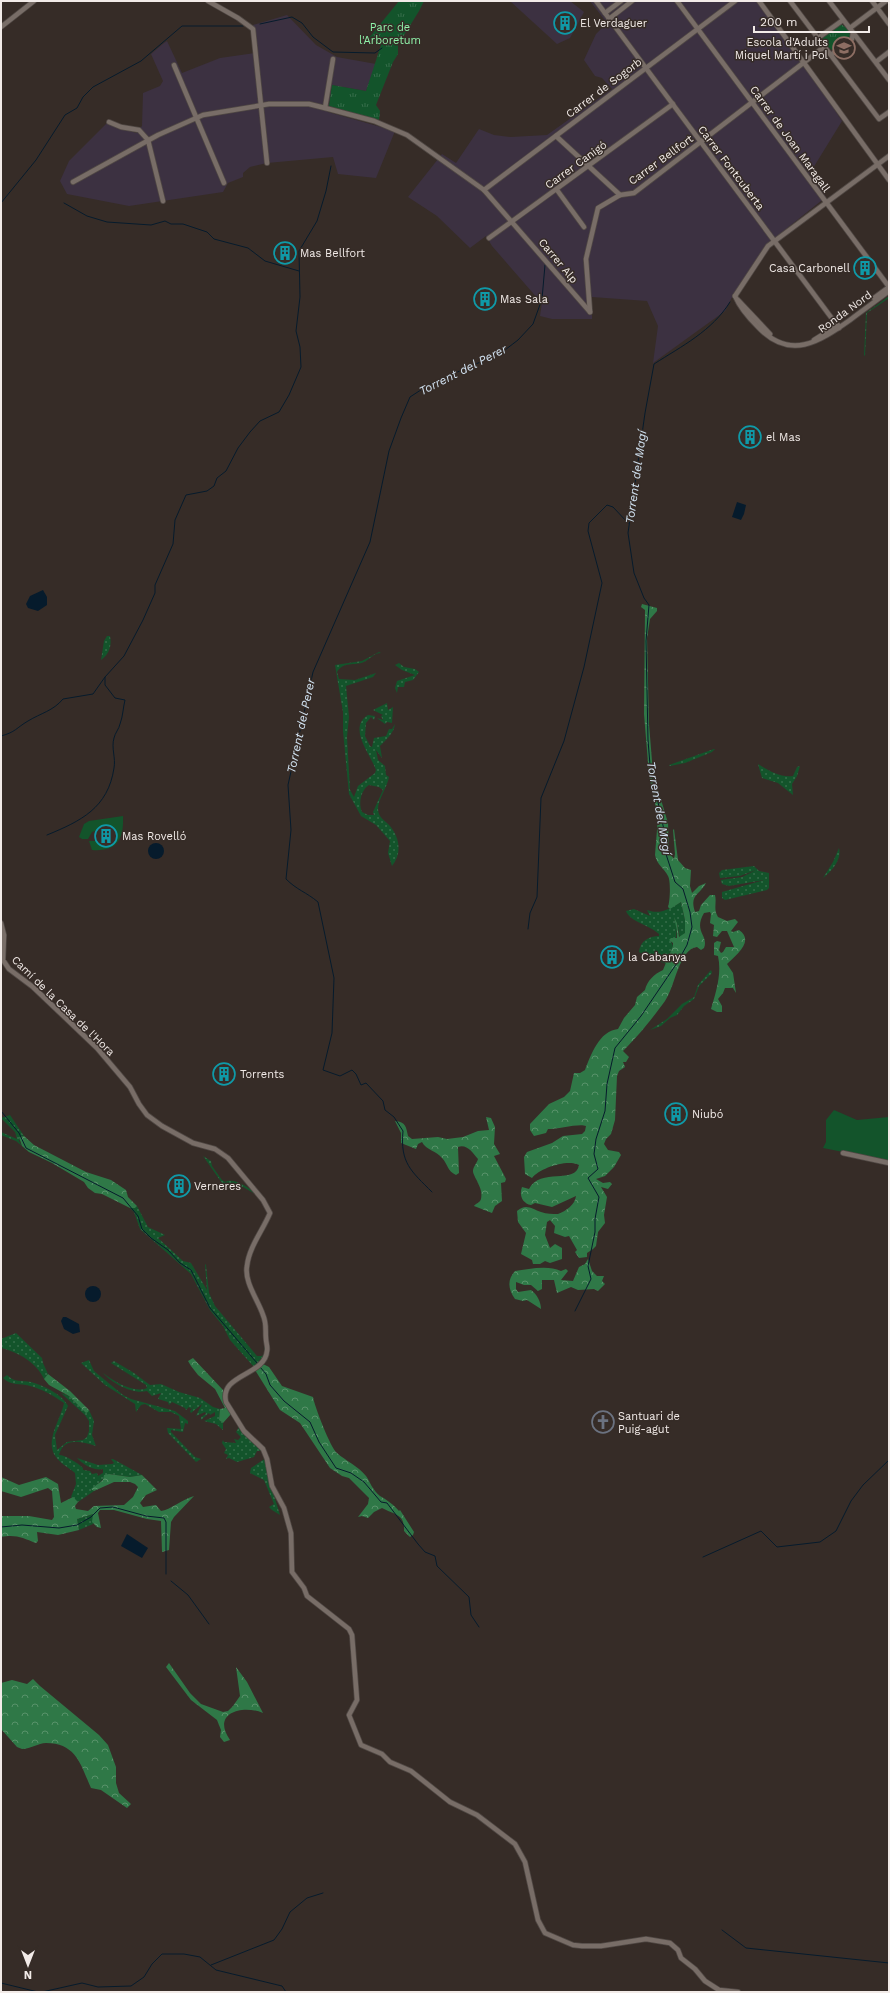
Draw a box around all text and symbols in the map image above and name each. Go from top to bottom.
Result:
scale bar [754,8,869,34]
building icon: El Verdaguer [552,10,578,36]
text: 200 m [760,15,797,29]
place label: El Verdaguer [580,17,648,30]
park label: Parc de l'Arboretum [359,21,421,47]
school or university icon: Escola d'Adults Miquel Martí i Pol [831,35,857,61]
place label: Escola d'Adults Miquel Martí i Pol [735,36,829,62]
street label: Carrer de Sogorb [564,55,644,121]
street label: Carrer de Joan Maragall [747,83,833,195]
street label: Carrer Fontcuberta [695,123,767,213]
street label: Carrer Bellfort [626,132,696,188]
street label: Carrer Canigó [543,138,609,192]
street label: Carrer Alp [536,236,580,286]
building icon: Mas Bellfort [272,240,298,266]
place label: Mas Bellfort [300,247,365,260]
building icon: Casa Carbonell [852,255,878,281]
place label: Casa Carbonell [769,262,851,275]
building icon: Mas Sala [472,286,498,312]
street label: Ronda Nord [816,288,874,336]
place label: Mas Sala [500,293,548,306]
water label: Torrent del Perer [417,341,510,398]
building icon: el Mas [737,424,763,450]
water label: Torrent del Magí [622,427,650,525]
place label: el Mas [766,431,801,444]
water label: Torrent del Perer [284,676,318,775]
water label: Torrent del Magí [644,760,674,858]
building icon: Mas Rovelló [93,823,119,849]
place label: Mas Rovelló [122,830,186,843]
building icon: la Cabanya [599,944,625,970]
place label: la Cabanya [628,951,686,964]
street label: Camí de la Casa de l'Hora [9,953,117,1059]
building icon: Torrents [211,1061,237,1087]
place label: Torrents [240,1068,285,1081]
building icon: Niubó [663,1101,689,1127]
place label: Niubó [692,1108,723,1121]
building icon: Verneres [166,1173,192,1199]
place label: Verneres [194,1180,241,1193]
church icon: Santuari de Puig-agut [590,1409,616,1435]
place label: Santuari de Puig-agut [618,1410,680,1436]
north arrow [8,1945,48,1985]
text: N [24,1968,32,1981]

